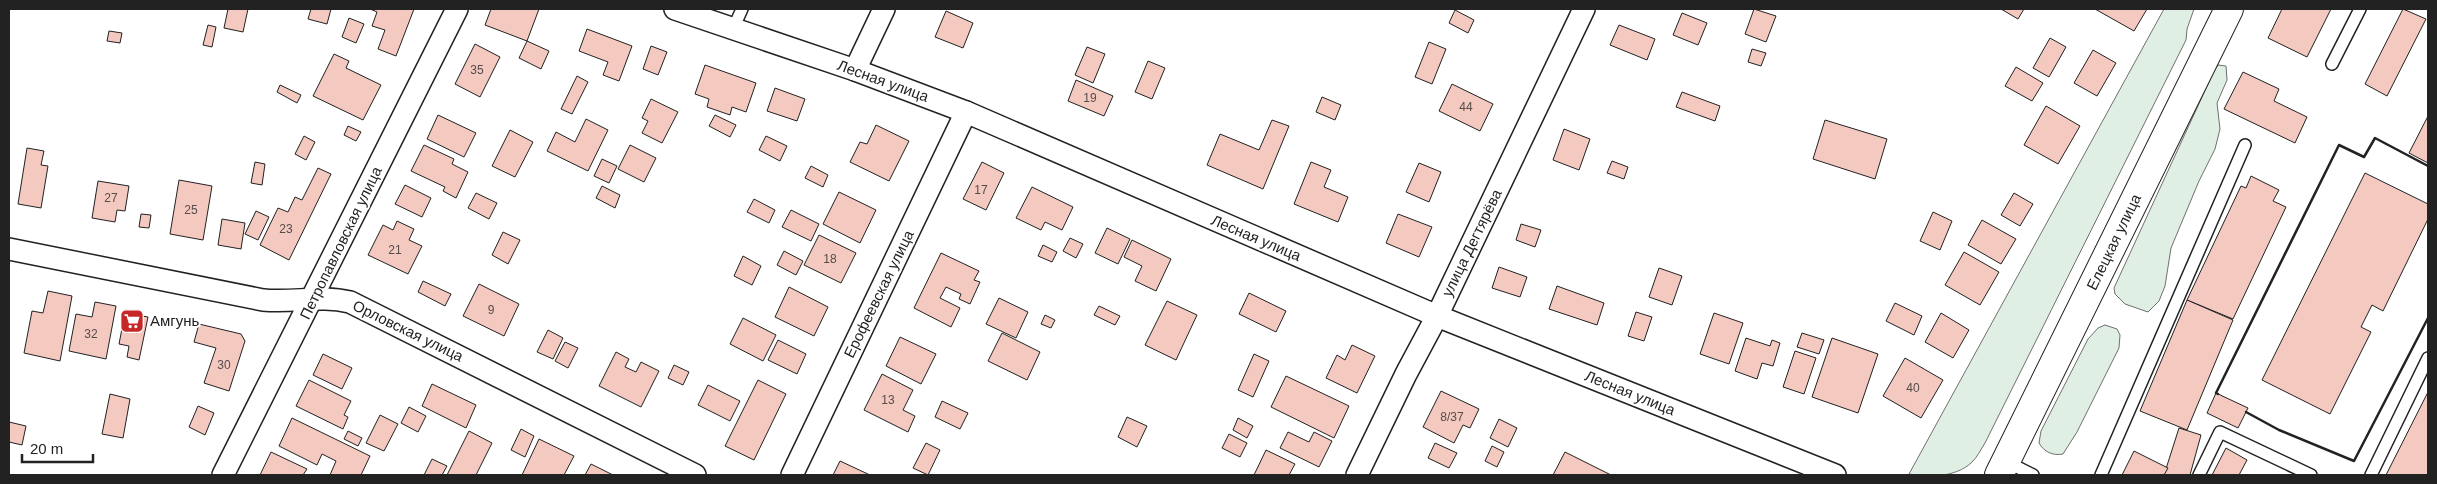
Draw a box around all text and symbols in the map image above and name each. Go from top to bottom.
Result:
street label: Лесная улица [835,56,932,105]
house number: 35 [470,63,484,77]
house number: 19 [1083,91,1097,105]
house number: 44 [1459,100,1473,114]
street label: Петропавловская улица [296,163,385,322]
house number: 17 [974,183,988,197]
street label: улица Дегтярёва [1438,186,1505,299]
house number: 27 [104,191,118,205]
street label: Елецкая улица [2083,191,2144,292]
house number: 25 [184,203,198,217]
street label: Лесная улица [1209,211,1304,264]
house number: 23 [279,222,293,236]
street label: Ерофеевская улица [840,227,917,360]
house number: 21 [388,243,402,257]
house number: 18 [823,252,837,266]
street label: Орловская улица [350,296,467,365]
house number: 9 [488,303,495,317]
supermarket icon: Амгунь [119,308,145,334]
place label: Амгунь [150,312,200,329]
house number: 32 [84,327,98,341]
house number: 30 [217,358,231,372]
street label: Лесная улица [1583,367,1678,419]
house number: 40 [1906,381,1920,395]
house number: 13 [881,393,895,407]
house number: 8/37 [1440,410,1464,424]
scale bar [22,432,94,464]
text: 20 m [30,440,63,457]

